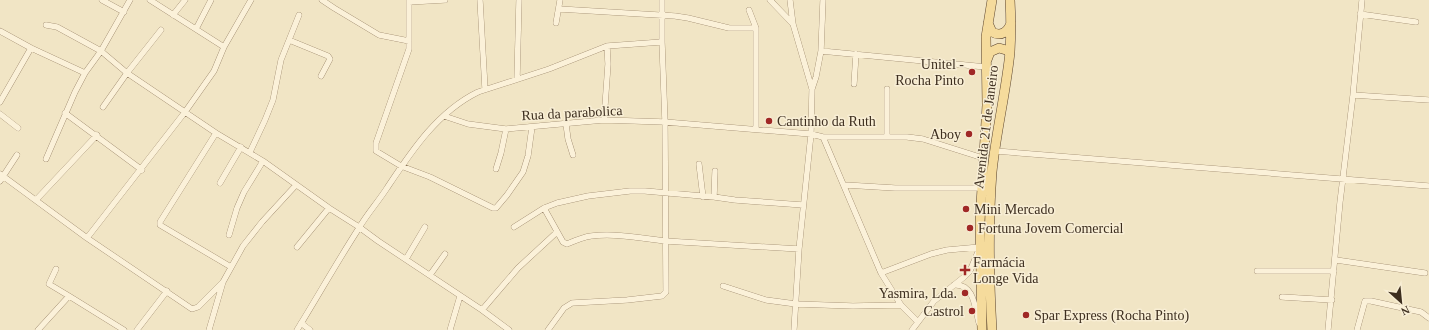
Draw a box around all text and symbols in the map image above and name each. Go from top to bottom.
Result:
place label: Unitel - Rocha Pinto [895,57,964,88]
street label: Avenida 21 de Janeiro [971,64,1001,190]
marker: Unitel - Rocha Pinto [967,67,977,77]
street label: Rua da parabolica [521,103,624,123]
place label: Cantinho da Ruth [777,114,876,129]
marker: Cantinho da Ruth [764,116,774,126]
place label: Aboy [930,127,961,142]
marker: Aboy [964,129,974,139]
place label: Mini Mercado [974,202,1054,217]
marker: Mini Mercado [961,204,971,214]
place label: Fortuna Jovem Comercial [978,221,1124,236]
marker: Fortuna Jovem Comercial [965,223,975,233]
place label: Farmácia Longe Vida [973,255,1039,286]
marker: Farmácia Longe Vida [960,265,970,275]
north arrow [1381,282,1421,322]
place label: Yasmira, Lda. [879,286,957,301]
marker: Yasmira, Lda. [960,288,970,298]
place label: Castrol [924,304,964,319]
text: N [1399,304,1412,318]
marker: Castrol [967,306,977,316]
place label: Spar Express (Rocha Pinto) [1034,308,1189,324]
marker: Spar Express (Rocha Pinto) [1021,310,1031,320]

